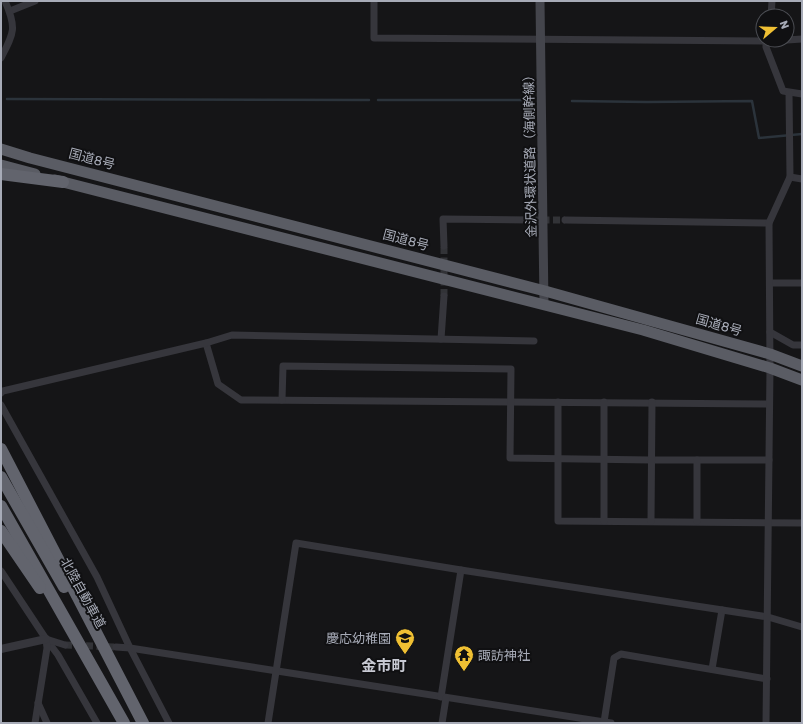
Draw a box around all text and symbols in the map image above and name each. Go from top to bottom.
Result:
north arrow [755,8,795,48]
text: N [777,19,791,31]
street label: 金沢外環状道路（海側幹線） [521,68,539,238]
street label: 国道8号 [67,146,117,172]
street label: 国道8号 [381,227,431,253]
street label: 国道8号 [694,311,744,339]
street label: 北陸自動車道 [58,555,108,631]
school or university icon: 慶応幼稚園 [394,627,416,655]
place label: 慶応幼稚園 [326,631,391,646]
temple icon: 諏訪神社 [453,644,475,672]
place label: 諏訪神社 [478,648,530,663]
district label: 金市町 [361,657,407,675]

